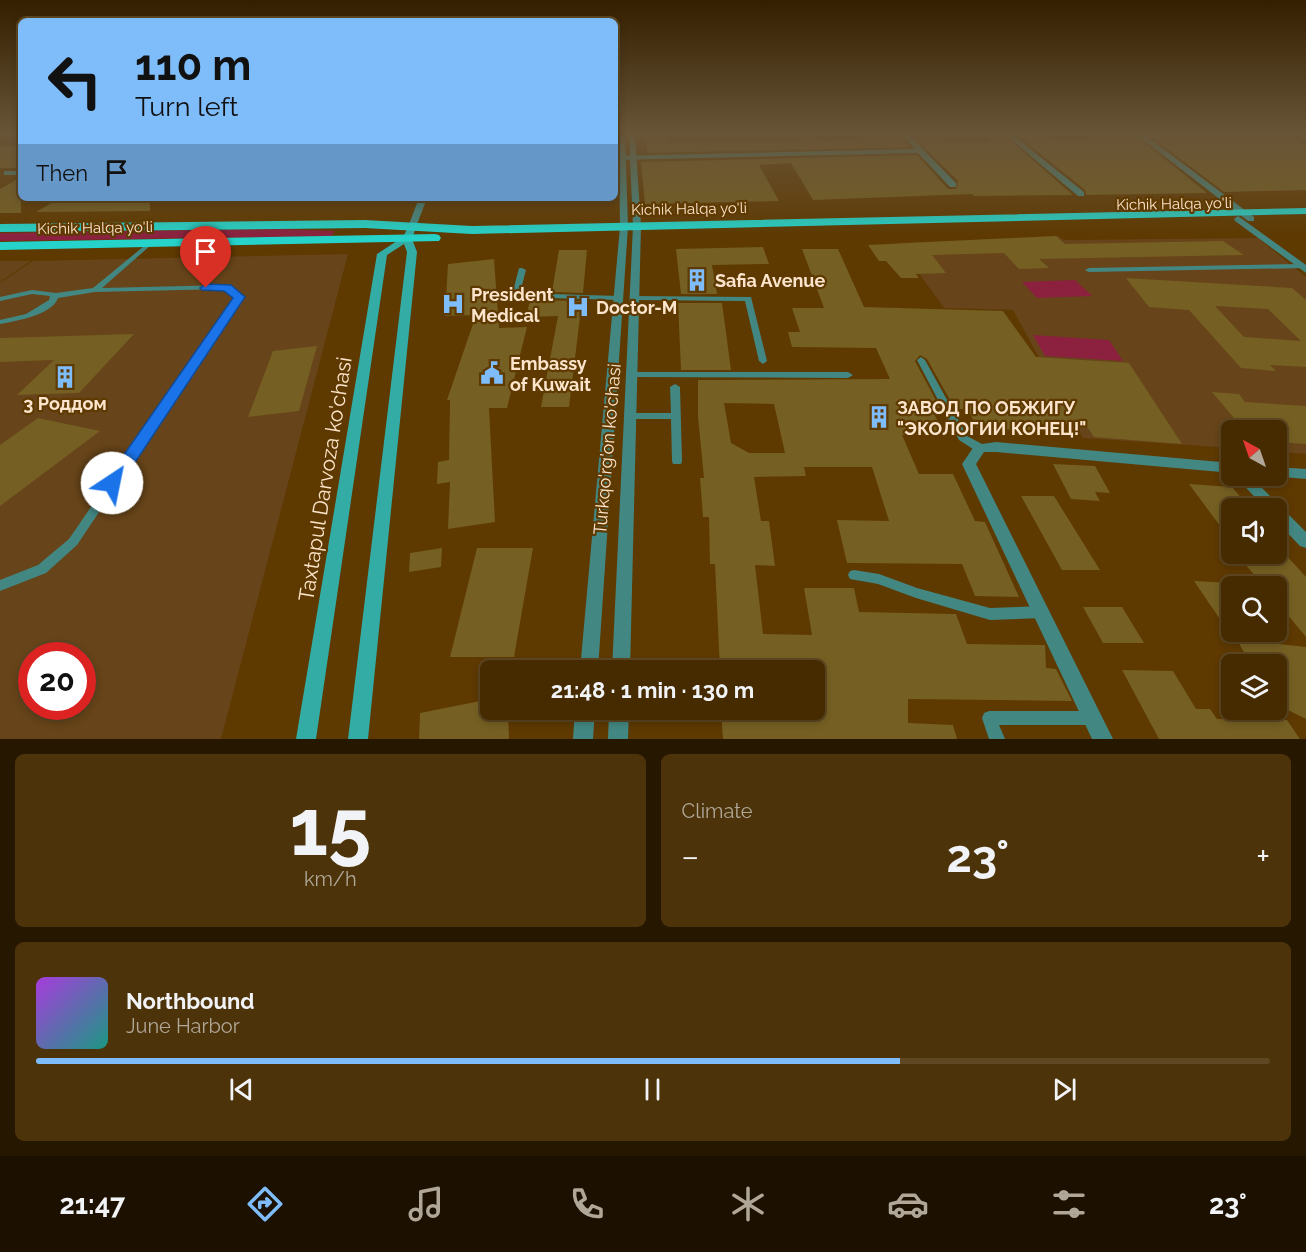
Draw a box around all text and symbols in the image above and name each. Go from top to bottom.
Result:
text: 110 m [135,41,251,90]
icon: left [36,42,114,120]
text: Turn left [135,91,238,122]
icon: arrive [100,156,133,189]
text: Then [36,160,88,186]
street label: Kichik Halqa yo'li [1116,194,1232,214]
street label: Kichik Halqa yo'li [631,199,747,219]
street label: Kichik Halqa yo'li [37,218,153,238]
pin [180,226,231,288]
icon: arrive [189,235,222,268]
building icon: Safia Avenue [684,267,710,293]
place label: Safia Avenue [715,270,825,291]
place label: President Medical [471,284,554,326]
hospital icon: President Medical [440,291,466,317]
hospital icon: Doctor-M [565,294,591,320]
place label: Doctor-M [596,297,677,318]
place label: Embassy of Kuwait [510,353,591,395]
street label: Taxtapul Darvoza ko'chasi [293,355,357,603]
public building icon: Embassy of Kuwait [479,360,505,386]
street label: Turkqo'rg'on ko'chasi [589,363,625,535]
building icon: 3 Роддом [52,364,78,390]
place label: 3 Роддом [23,393,107,414]
place label: ЗАВОД ПО ОБЖИГУ "ЭКОЛОГИИ КОНЕЦ!" [897,397,1086,439]
building icon: ЗАВОД ПО ОБЖИГУ "ЭКОЛОГИИ КОНЕЦ!" [866,404,892,430]
north arrow [1221,420,1287,486]
map controls [1221,420,1287,720]
position arrow [80,451,144,515]
button: sound [1221,498,1287,564]
button: search [1221,576,1287,642]
speed limit sign: 20 [18,642,96,720]
button: layers [1221,654,1287,720]
text: 21:48 · 1 min · 130 m [551,677,754,703]
text: 15 [289,782,371,873]
text: Climate [682,799,753,823]
text: 23° [947,830,1009,883]
text: − [682,837,699,876]
text: + [1256,837,1270,876]
text: km/h [304,867,357,891]
text: Northbound [126,988,255,1014]
text: June Harbor [126,1014,240,1038]
icon: previous [225,1073,258,1106]
icon: pause [636,1073,669,1106]
icon: next [1048,1073,1081,1106]
icon: directions [244,1183,286,1225]
icon: music [405,1183,447,1225]
icon: phone [566,1183,608,1225]
icon: climate [727,1183,769,1225]
icon: car [887,1183,929,1225]
icon: filters [1048,1183,1090,1225]
text: 21:47 [59,1189,125,1220]
text: 23° [1209,1189,1247,1220]

